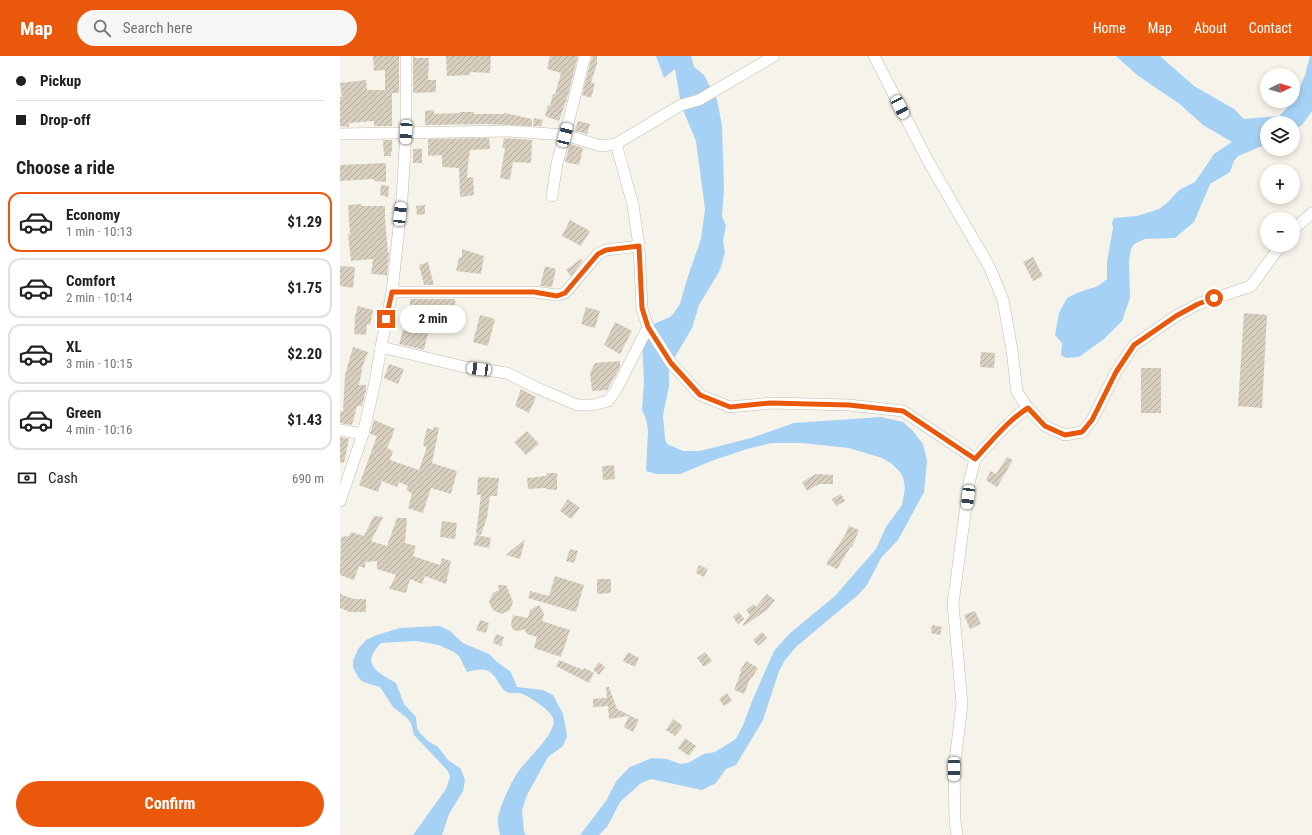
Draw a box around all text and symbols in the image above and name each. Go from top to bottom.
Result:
search box [77,10,357,46]
text: Map [20,17,53,40]
icon: search [91,17,113,39]
text: Search here [123,19,193,37]
text: Home [1093,20,1126,36]
text: Map [1148,20,1172,36]
text: About [1194,20,1227,36]
text: Contact [1249,20,1292,36]
north arrow [1260,68,1300,108]
map controls [1260,68,1300,252]
text: Pickup [40,72,81,90]
car [889,94,911,120]
text: Drop-off [40,111,91,129]
button: layers [1260,116,1300,156]
car [399,120,413,144]
car [556,122,574,148]
text: Choose a ride [16,157,115,178]
button: + [1260,164,1300,204]
car [393,201,407,227]
icon: car [18,204,54,240]
text: Economy [66,206,120,224]
button: − [1260,212,1300,252]
text: $1.29 [287,213,322,231]
text: 1 min · 10:13 [66,224,132,239]
icon: car [18,270,54,306]
text: Comfort [66,272,115,290]
text: $1.75 [287,279,322,297]
route start [1205,289,1223,307]
text: 2 min · 10:14 [66,290,132,305]
callout: 2 min [400,305,466,333]
route end [377,310,395,328]
text: 2 min [419,311,447,326]
icon: car [18,336,54,372]
text: XL [66,338,82,356]
text: $2.20 [287,345,322,363]
text: 3 min · 10:15 [66,356,132,371]
car [466,362,492,376]
icon: car [18,402,54,438]
text: Green [66,404,101,422]
text: $1.43 [287,411,322,429]
text: 4 min · 10:16 [66,422,132,437]
icon: cash [16,467,38,489]
text: Cash [48,469,78,487]
text: 690 m [292,471,324,486]
car [961,484,975,510]
car [948,757,960,781]
button: Confirm [16,781,324,827]

